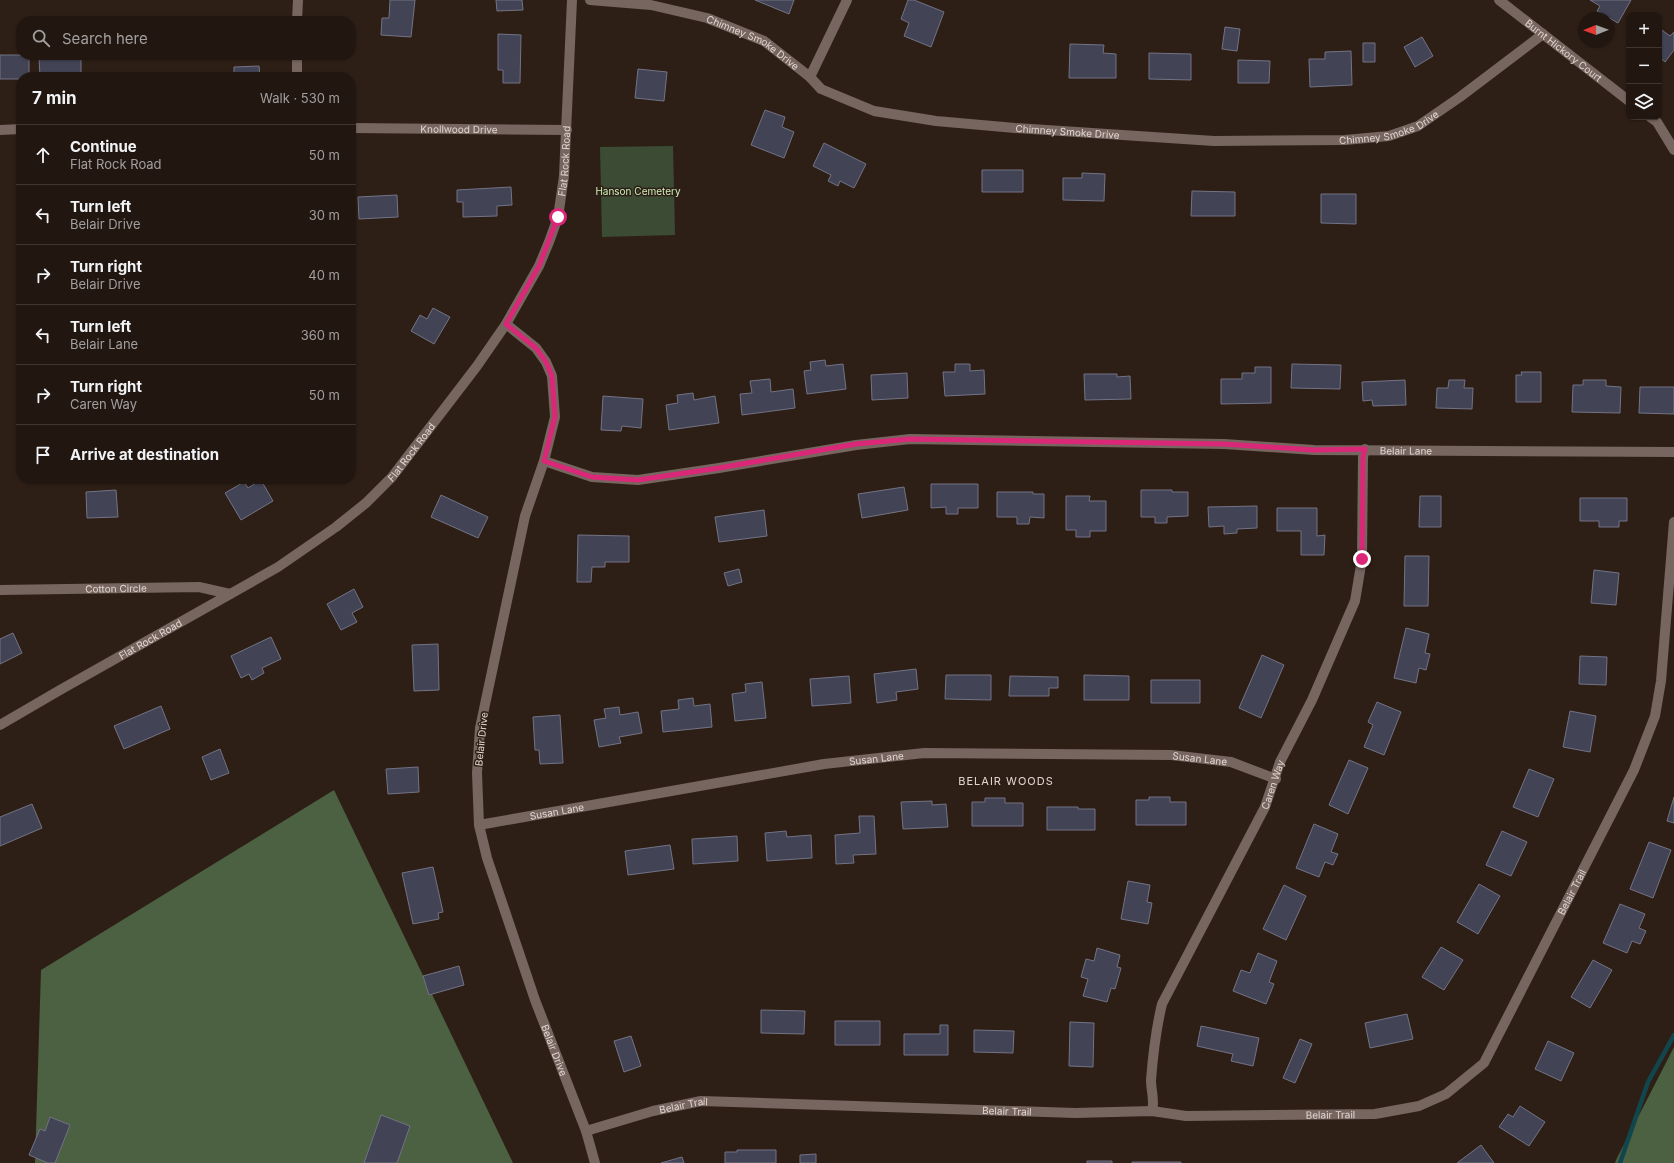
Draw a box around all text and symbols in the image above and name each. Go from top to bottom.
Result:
street label: Chimney Smoke Drive [705,12,802,72]
north arrow [1578,12,1614,48]
map controls [1626,12,1662,120]
button: + [1626,12,1662,48]
search box [16,16,356,60]
street label: Burnt Hickory Court [1523,17,1605,84]
icon: search [30,27,52,49]
text: Search here [62,29,148,48]
button: − [1626,48,1662,84]
button: layers [1626,84,1662,120]
text: 7 min [32,88,77,108]
text: Walk · 530 m [260,90,340,106]
street label: Chimney Smoke Drive [1339,108,1441,146]
street label: Chimney Smoke Drive [1015,122,1120,141]
street label: Knollwood Drive [420,123,498,135]
street label: Flat Rock Road [555,126,572,197]
text: Continue [70,137,137,156]
icon: ahead [32,144,54,166]
text: 50 m [309,147,340,163]
text: Flat Rock Road [70,156,162,172]
park label: Hanson Cemetery [595,185,681,197]
text: Turn left [70,197,131,216]
icon: left [32,204,54,226]
text: 30 m [309,207,340,223]
route start [549,208,567,226]
text: Belair Drive [70,216,141,232]
text: Turn right [70,257,142,276]
icon: right [32,264,54,286]
text: 40 m [308,267,340,283]
text: Belair Drive [70,276,141,292]
text: Turn left [70,317,131,336]
icon: left [32,324,54,346]
text: 360 m [301,327,340,343]
text: Belair Lane [70,336,138,352]
text: Turn right [70,377,142,396]
icon: right [32,384,54,406]
text: 50 m [309,387,340,403]
text: Caren Way [70,396,137,412]
street label: Flat Rock Road [385,420,437,484]
icon: arrive [32,444,54,466]
street label: Belair Lane [1380,444,1432,457]
text: Arrive at destination [70,445,219,464]
route end [1353,550,1371,568]
street label: Cotton Circle [85,582,147,595]
street label: Flat Rock Road [117,617,184,662]
street label: Belair Drive [472,711,490,767]
street label: Susan Lane [848,749,904,767]
street label: Susan Lane [1172,749,1228,768]
street label: Caren Way [1259,758,1286,811]
district label: BELAIR WOODS [958,774,1054,788]
street label: Susan Lane [529,801,585,822]
street label: Belair Trail [1555,867,1588,917]
street label: Belair Drive [539,1023,570,1078]
street label: Belair Trail [658,1095,708,1116]
street label: Belair Trail [982,1104,1032,1118]
street label: Belair Trail [1306,1108,1355,1121]

